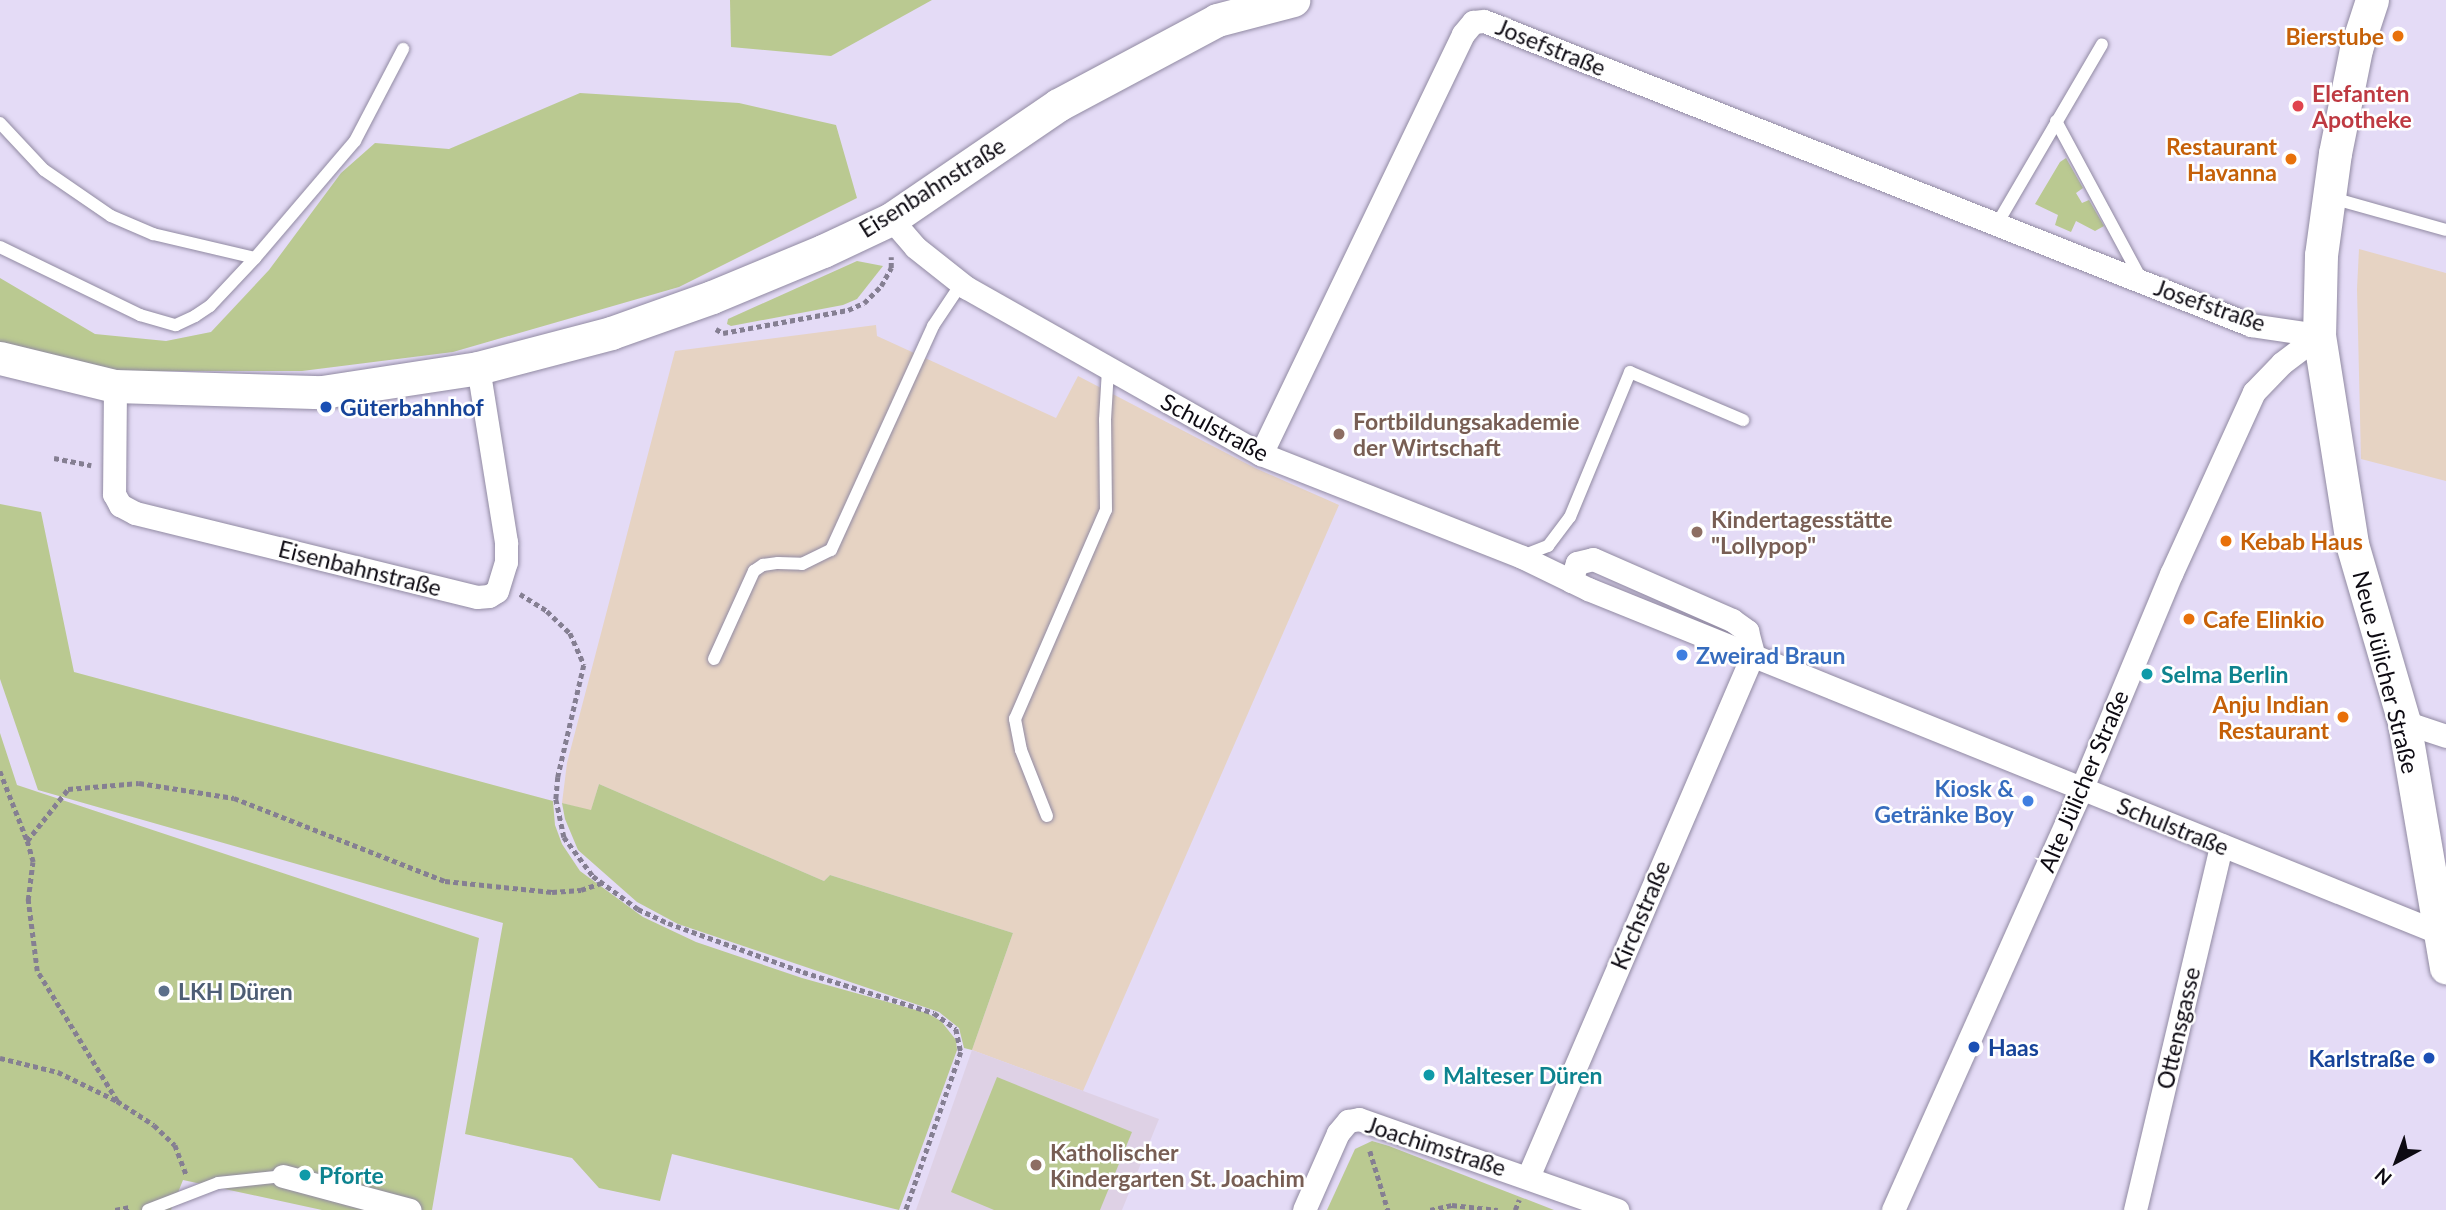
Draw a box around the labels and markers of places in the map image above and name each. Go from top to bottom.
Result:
place label: Bierstube [2285,22,2384,50]
marker: Bierstube [2390,28,2406,44]
place label: Elefanten Apotheke [2312,79,2412,133]
marker: Elefanten Apotheke [2290,98,2306,114]
place label: Restaurant Havanna [2166,132,2277,186]
marker: Restaurant Havanna [2283,151,2299,167]
place label: Güterbahnhof [340,393,484,421]
marker: Güterbahnhof [318,399,334,415]
place label: Fortbildungsakademie der Wirtschaft [1353,407,1580,461]
marker: Fortbildungsakademie der Wirtschaft [1331,426,1347,442]
place label: Kindertagesstätte "Lollypop" [1711,505,1893,559]
marker: Kindertagesstätte "Lollypop" [1689,524,1705,540]
place label: Kebab Haus [2240,527,2363,555]
marker: Kebab Haus [2218,533,2234,549]
place label: Cafe Elinkio [2203,605,2325,633]
marker: Cafe Elinkio [2181,611,2197,627]
place label: Zweirad Braun [1696,641,1845,669]
marker: Zweirad Braun [1674,647,1690,663]
place label: Selma Berlin [2161,660,2288,688]
marker: Selma Berlin [2139,666,2155,682]
place label: Anju Indian Restaurant [2213,690,2329,744]
marker: Anju Indian Restaurant [2335,709,2351,725]
place label: Kiosk & Getränke Boy [1874,774,2014,828]
marker: Kiosk & Getränke Boy [2020,793,2036,809]
place label: LKH Düren [178,977,293,1005]
marker: LKH Düren [156,983,172,999]
place label: Haas [1988,1033,2039,1061]
marker: Haas [1966,1039,1982,1055]
place label: Karlstraße [2308,1044,2415,1072]
marker: Karlstraße [2421,1050,2437,1066]
place label: Malteser Düren [1443,1061,1603,1089]
marker: Malteser Düren [1421,1067,1437,1083]
place label: Katholischer Kindergarten St. Joachim [1050,1138,1305,1192]
marker: Katholischer Kindergarten St. Joachim [1028,1157,1044,1173]
place label: Pforte [319,1161,384,1189]
marker: Pforte [297,1167,313,1183]

